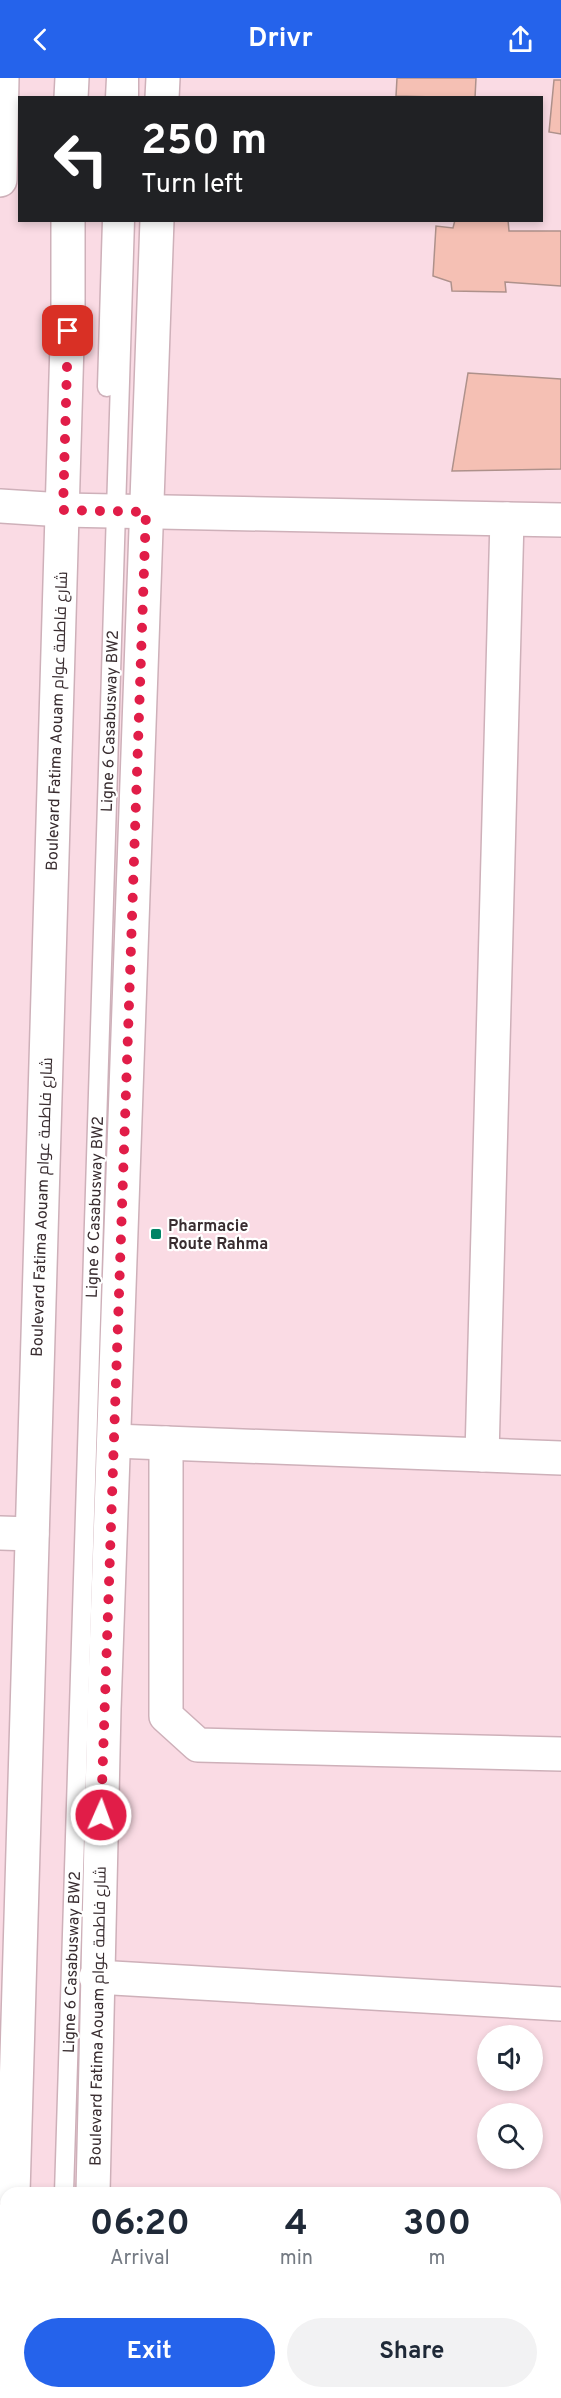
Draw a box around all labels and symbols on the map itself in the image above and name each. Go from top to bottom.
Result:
pin [42,305,93,356]
street label: Boulevard Fatima Aouam شارع فاطمة عوام [43,571,73,871]
street label: Ligne 6 Casabusway BW2 [98,630,124,812]
street label: Boulevard Fatima Aouam شارع فاطمة عوام [28,1057,58,1357]
street label: Ligne 6 Casabusway BW2 [83,1116,109,1298]
place label: Pharmacie Route Rahma [168,1217,268,1255]
marker: Pharmacie Route Rahma [149,1227,163,1241]
position arrow [69,1783,133,1847]
street label: Boulevard Fatima Aouam شارع فاطمة عوام [86,1866,112,2166]
street label: Ligne 6 Casabusway BW2 [60,1871,86,2053]

